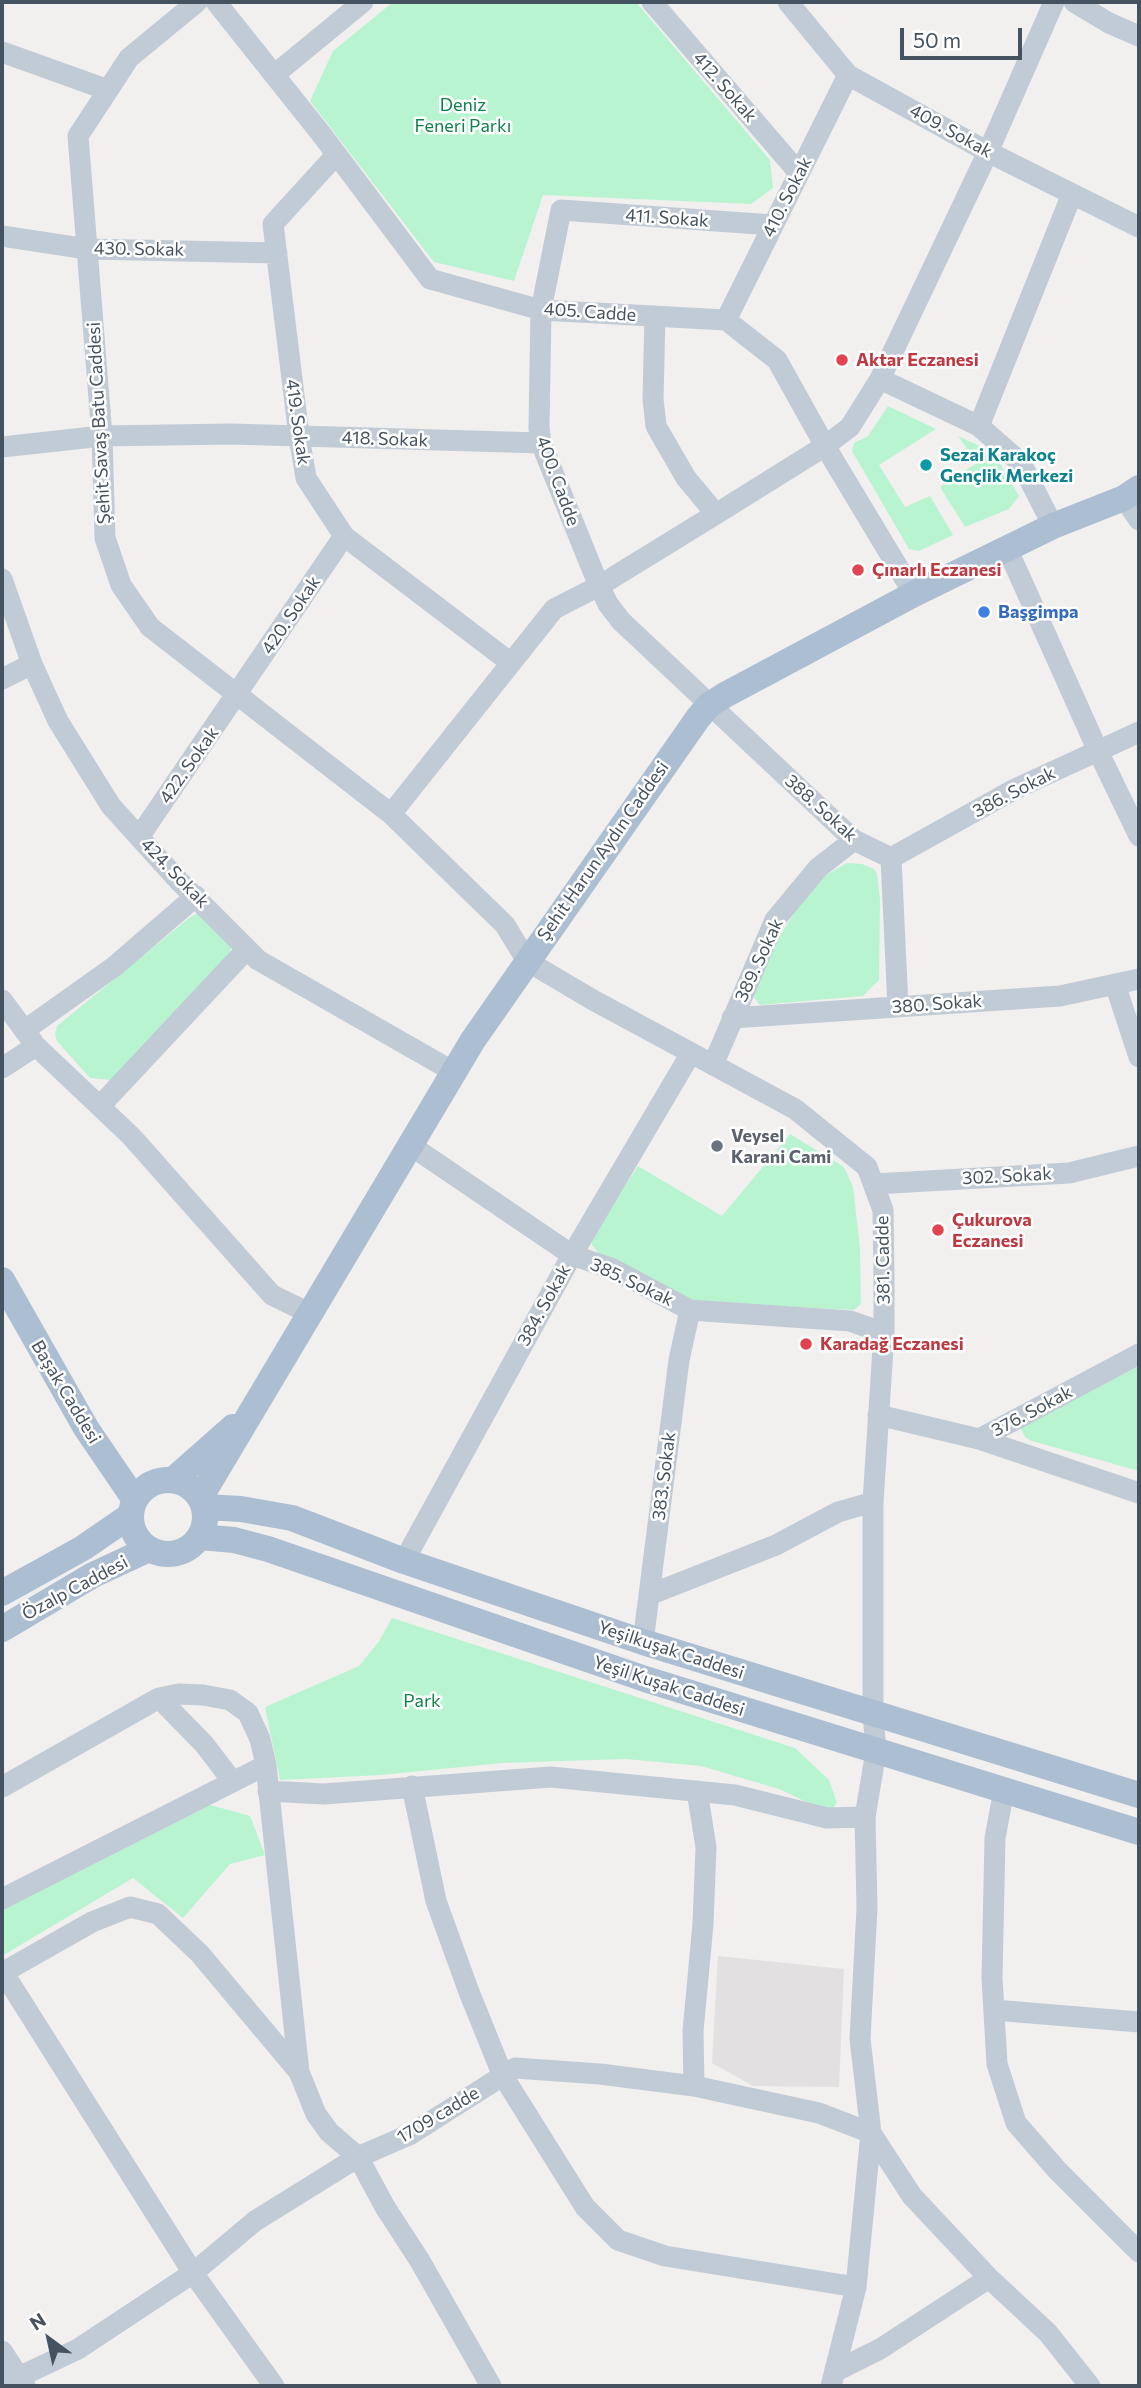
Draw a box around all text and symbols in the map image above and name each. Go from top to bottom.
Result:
scale bar [903,14,1026,58]
text: 50 m [913,27,961,52]
street label: 412. Sokak [689,48,761,126]
park label: Deniz Feneri Parkı [415,94,511,136]
street label: 409. Sokak [906,99,996,163]
street label: 410. Sokak [758,153,816,241]
street label: 411. Sokak [625,204,709,232]
street label: 430. Sokak [94,237,184,261]
street label: 405. Cadde [543,298,637,326]
street label: Şehit Savaş Batu Caddesi [83,321,115,525]
place label: Aktar Eczanesi [856,349,979,371]
marker: Aktar Eczanesi [834,352,850,368]
street label: 419. Sokak [281,378,315,466]
street label: 418. Sokak [341,427,429,451]
street label: 400. Cadde [532,433,584,529]
place label: Sezai Karakoç Gençlik Merkezi [940,444,1073,486]
marker: Sezai Karakoç Gençlik Merkezi [918,457,934,473]
place label: Çınarlı Eczanesi [872,559,1002,581]
marker: Çınarlı Eczanesi [850,562,866,578]
street label: 420. Sokak [257,572,325,658]
place label: Başgimpa [998,601,1079,623]
marker: Başgimpa [976,604,992,620]
street label: 422. Sokak [155,723,223,807]
street label: Şehit Harun Aydın Caddesi [533,757,673,945]
street label: 386. Sokak [969,762,1059,822]
street label: 388. Sokak [780,770,862,846]
street label: 424. Sokak [136,834,214,912]
street label: 389. Sokak [730,915,788,1005]
street label: 380. Sokak [891,990,983,1018]
place label: Veysel Karani Cami [731,1125,831,1168]
marker: Veysel Karani Cami [709,1138,725,1154]
street label: 302. Sokak [962,1163,1052,1189]
place label: Çukurova Eczanesi [952,1209,1032,1252]
street label: 381. Cadde [871,1216,895,1304]
marker: Çukurova Eczanesi [930,1222,946,1238]
street label: 385. Sokak [587,1253,677,1311]
street label: 384. Sokak [513,1260,575,1350]
place label: Karadağ Eczanesi [820,1333,964,1355]
street label: Başak Caddesi [27,1336,105,1448]
marker: Karadağ Eczanesi [798,1336,814,1352]
street label: 376. Sokak [988,1381,1076,1441]
street label: 383. Sokak [648,1430,680,1522]
street label: Özalp Caddesi [18,1551,132,1625]
street label: Yeşilkuşak Caddesi [595,1616,747,1684]
street label: Yeşil Kuşak Caddesi [591,1651,747,1721]
park label: Park [403,1690,441,1712]
street label: 1709 cadde [393,2082,483,2148]
north arrow [14,2304,84,2374]
text: N [25,2307,50,2335]

